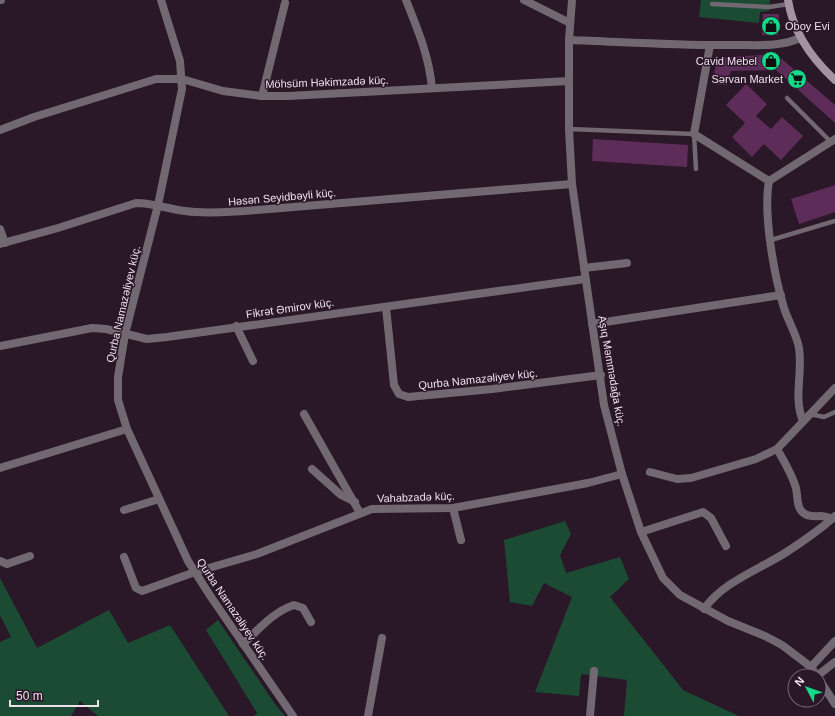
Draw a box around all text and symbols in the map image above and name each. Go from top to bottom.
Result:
shop icon: Oboy Evi [760,15,782,37]
place label: Oboy Evi [785,20,830,32]
shop icon: Cavid Mebel [760,50,782,72]
place label: Cavid Mebel [696,55,757,67]
supermarket icon: Sərvan Market [786,68,808,90]
place label: Sərvan Market [711,73,783,85]
street label: Möhsüm Həkimzadə küç. [265,74,389,90]
street label: Həsən Seyidbəyli küç. [228,186,336,208]
street label: Qurba Namazəliyev küç. [104,244,142,364]
street label: Fikrət Əmirov küç. [245,296,335,320]
street label: Aşıq Məmmədağa küç. [596,315,628,427]
street label: Qurba Namazəliyev küç. [418,367,538,391]
street label: Vahabzadə küç. [377,490,455,504]
street label: Qurba Namazəliyev küç. [195,556,271,662]
north arrow [787,668,827,708]
text: N [792,674,807,688]
scale bar [10,682,98,708]
text: 50 m [16,689,43,703]

